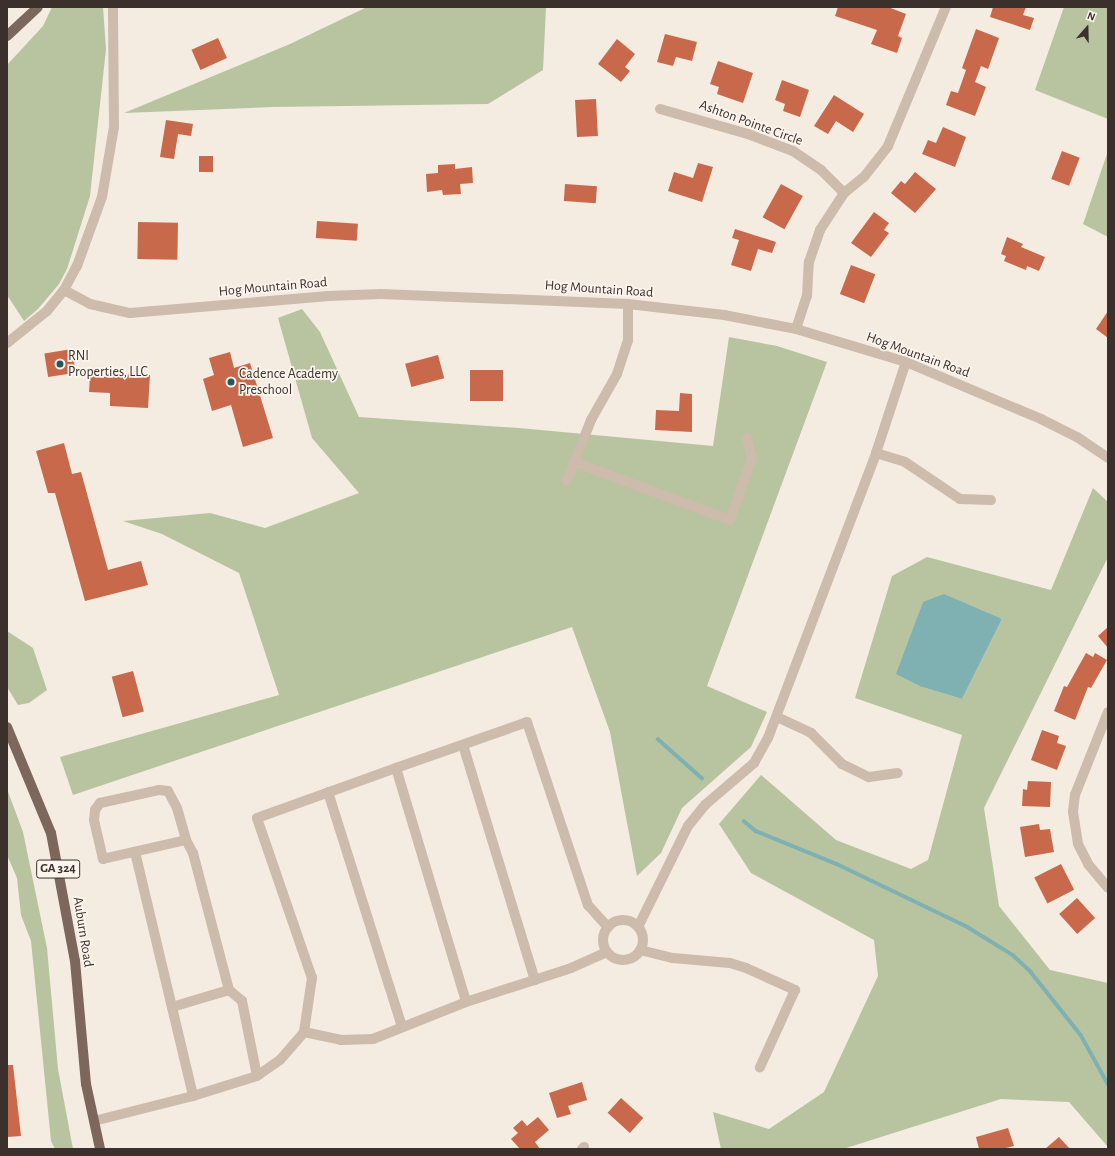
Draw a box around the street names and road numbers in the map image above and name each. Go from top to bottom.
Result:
street label: Ashton Pointe Circle [697,97,805,149]
street label: Hog Mountain Road [218,274,328,300]
street label: Hog Mountain Road [544,277,654,301]
street label: Hog Mountain Road [864,328,972,382]
road number: GA 324 [36,858,80,880]
street label: Auburn Road [69,896,97,968]

